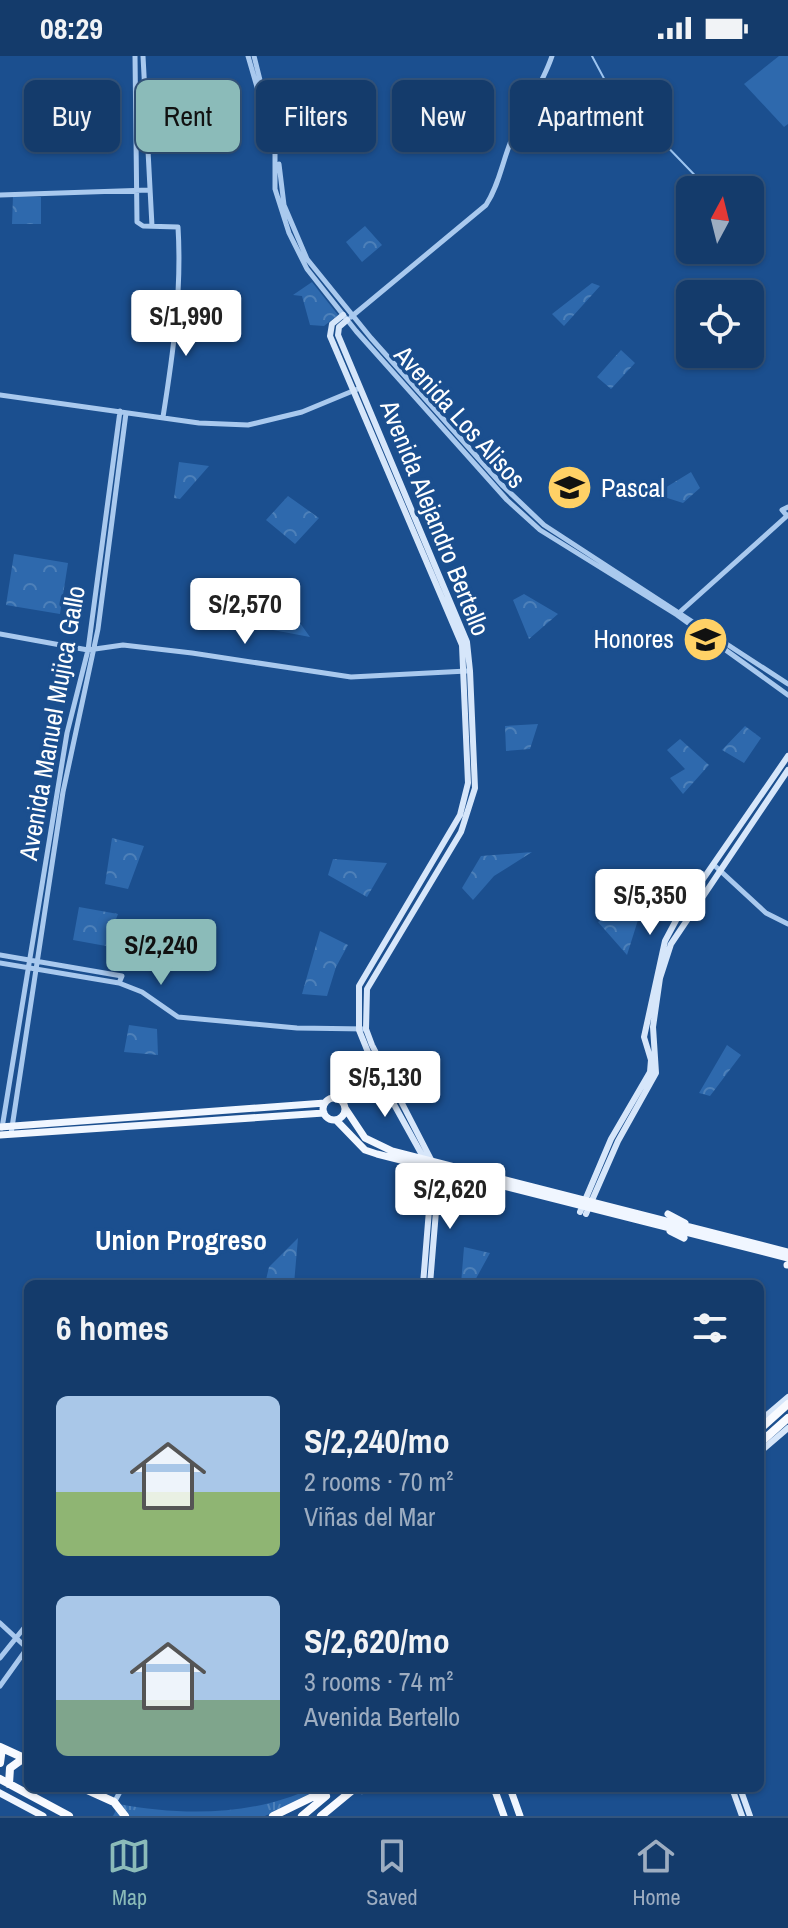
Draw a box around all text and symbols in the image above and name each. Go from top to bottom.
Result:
text: 08:29 [40,8,103,48]
chip: Buy [24,80,120,152]
chip: Rent [136,80,240,152]
chip: Filters [256,80,376,152]
chip: New [392,80,494,152]
chip: Apartment [510,80,672,152]
north arrow [676,176,764,264]
map controls [676,176,764,368]
button: locate [676,280,764,368]
pin: S/1,990 [112,290,260,358]
text: S/1,990 [149,298,223,333]
street label: Avenida Los Alisos [386,337,534,496]
street label: Avenida Alejandro Bertello [372,394,499,641]
school or university icon: Pascal [546,464,594,512]
place label: Pascal [601,470,665,505]
pin: S/2,570 [171,578,319,646]
street label: Avenida Manuel Mujica Gallo [10,583,93,864]
text: S/2,570 [208,586,282,621]
school or university icon: Honores [681,615,729,663]
place label: Honores [593,621,674,656]
pin: S/5,350 [576,869,724,937]
text: S/5,350 [613,877,687,912]
pin: S/2,240 [87,919,235,987]
text: S/2,240 [124,927,198,962]
pin: S/5,130 [311,1051,459,1119]
text: S/5,130 [348,1059,422,1094]
pin: S/2,620 [376,1163,524,1231]
text: S/2,620 [413,1171,487,1206]
district label: Union Progreso [95,1221,267,1259]
text: 6 homes [56,1305,169,1351]
icon: filters [688,1306,732,1350]
text: S/2,240/mo [304,1418,450,1464]
icon: home [120,1428,216,1524]
text: 2 rooms · 70 m² [304,1464,453,1499]
text: Viñas del Mar [304,1499,435,1534]
text: S/2,620/mo [304,1618,450,1664]
icon: home [120,1628,216,1724]
text: 3 rooms · 74 m² [304,1664,453,1699]
text: Avenida Bertello [304,1699,460,1734]
tab: Map [107,1834,151,1912]
tab: Saved [366,1834,418,1912]
tab: Home [632,1834,681,1912]

